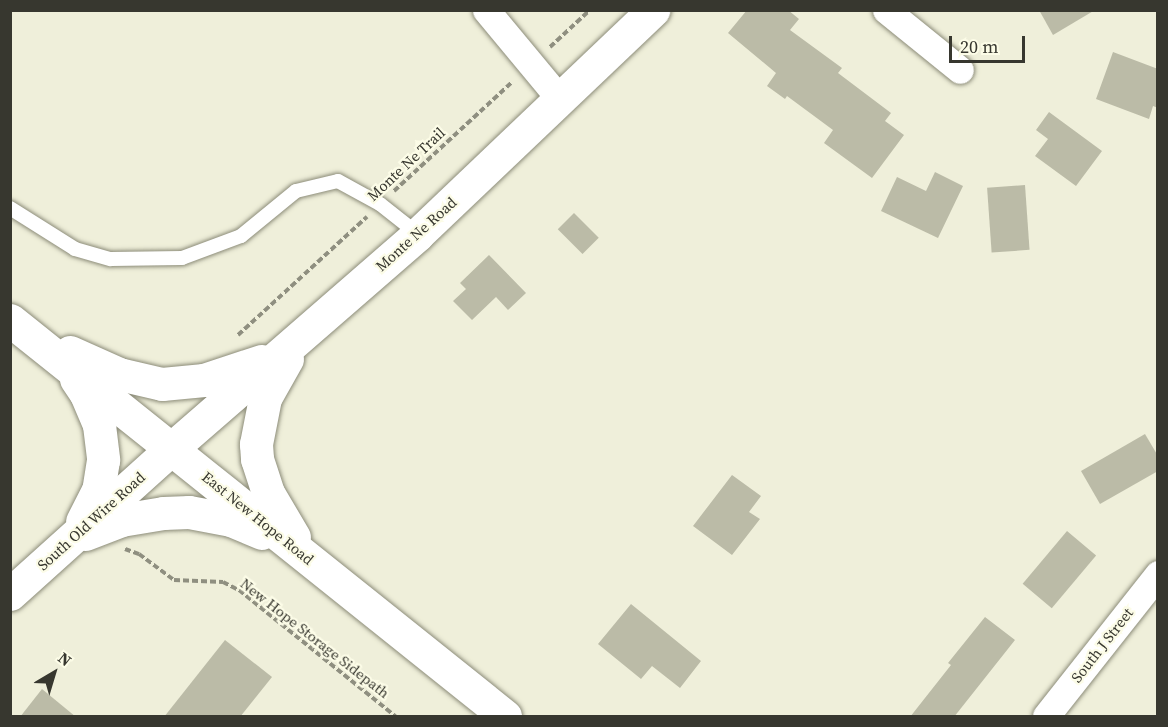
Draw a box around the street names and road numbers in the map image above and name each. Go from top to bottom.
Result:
street label: Monte Ne Trail [363,123,449,205]
street label: Monte Ne Road [372,193,460,275]
street label: East New Hope Road [199,467,317,569]
street label: South Old Wire Road [33,468,149,574]
street label: New Hope Storage Sidepath [237,574,393,702]
street label: South J Street [1067,604,1137,686]

